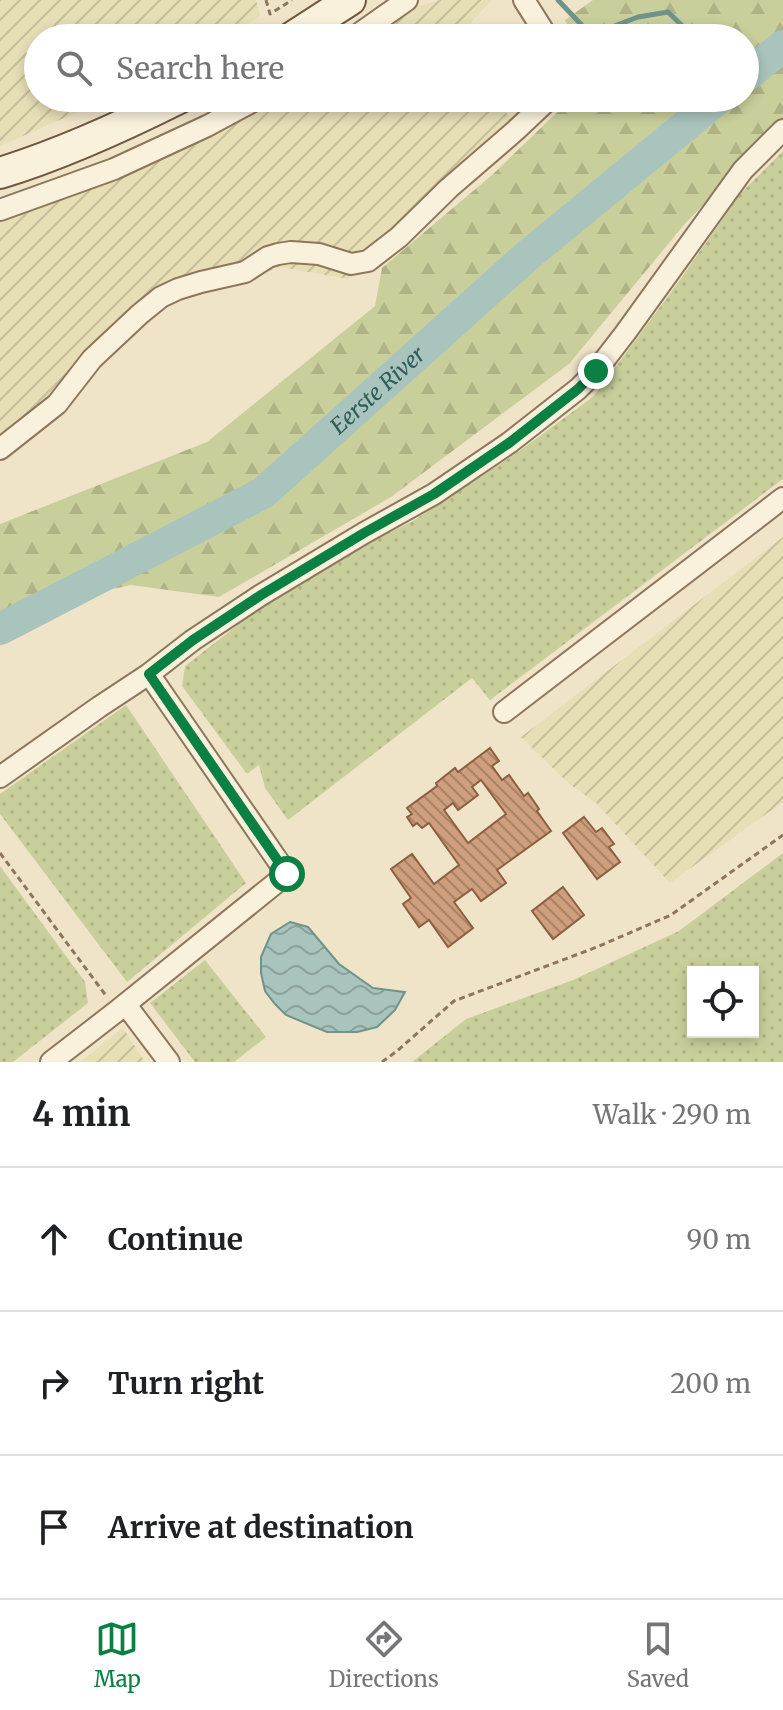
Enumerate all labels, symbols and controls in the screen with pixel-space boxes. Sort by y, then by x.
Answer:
search box [24,24,759,112]
icon: search [52,46,96,90]
text: Search here [116,49,284,87]
water label: Eerste River [324,340,432,440]
route end [578,353,614,389]
route start [269,856,305,892]
map controls [687,966,759,1038]
button: locate [687,966,759,1038]
text: 4 min [32,1093,130,1135]
text: Walk · 290 m [593,1098,751,1131]
icon: ahead [32,1217,76,1261]
text: Continue [108,1220,243,1258]
text: 90 m [687,1223,751,1256]
icon: right [32,1361,76,1405]
text: Turn right [108,1364,264,1402]
text: 200 m [670,1367,751,1400]
icon: arrive [32,1505,76,1549]
text: Arrive at destination [108,1508,414,1546]
tab: Map [94,1617,141,1693]
tab: Directions [329,1617,439,1693]
tab: Saved [627,1617,689,1693]

